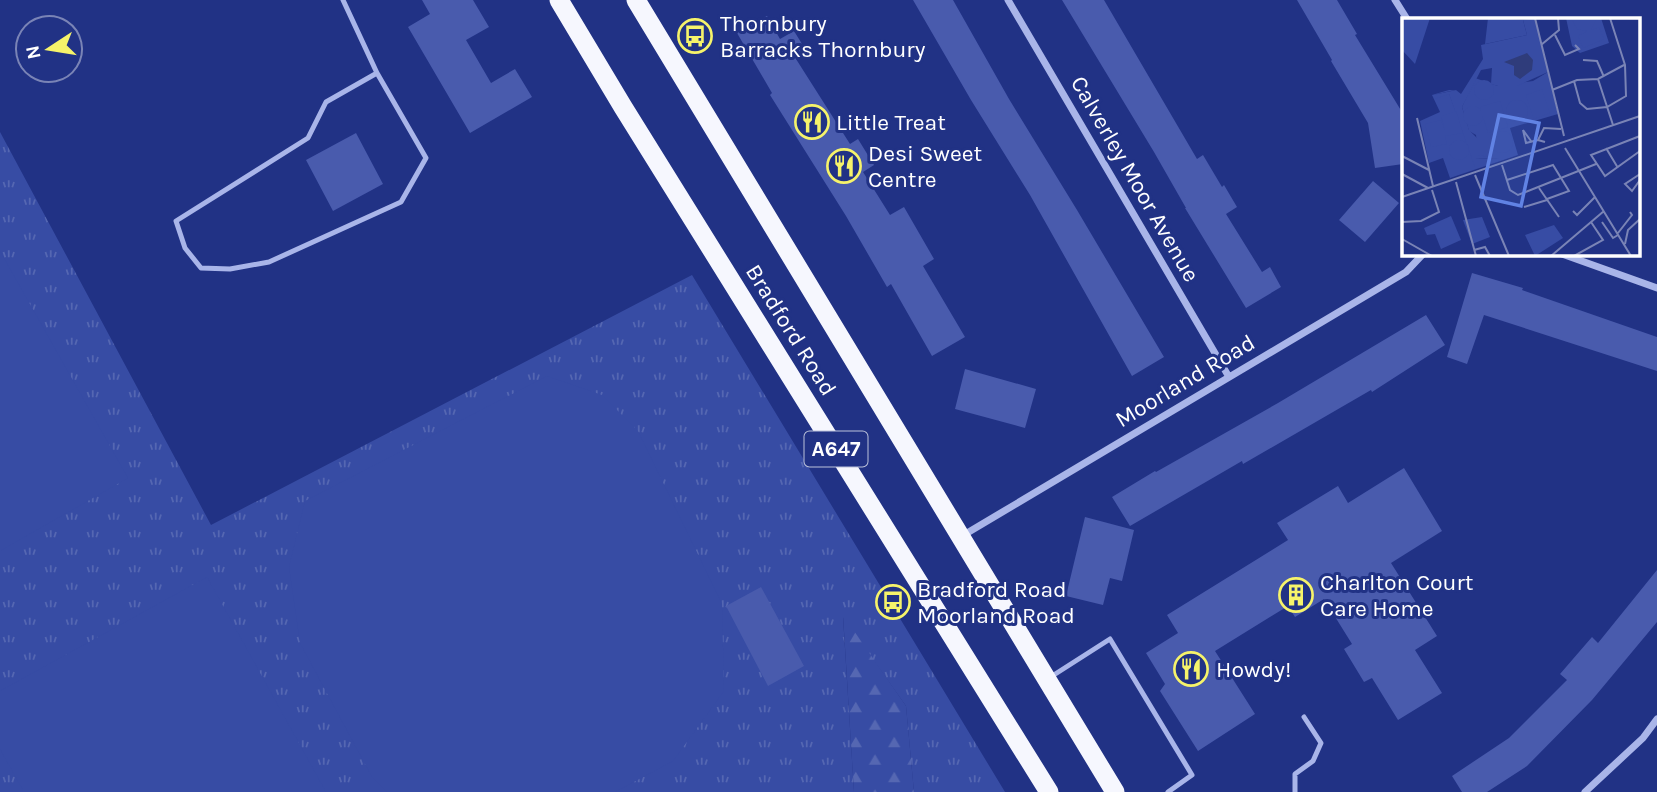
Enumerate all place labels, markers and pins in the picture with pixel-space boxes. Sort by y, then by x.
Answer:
place label: Thornbury Barracks Thornbury [720,10,926,63]
bus stop icon: Thornbury Barracks Thornbury [676,17,714,55]
restaurant icon: Little Treat [793,103,831,141]
place label: Little Treat [836,109,946,136]
place label: Desi Sweet Centre [868,140,983,193]
restaurant icon: Desi Sweet Centre [825,147,863,185]
place label: Charlton Court Care Home [1320,569,1474,622]
place label: Bradford Road Moorland Road [917,576,1075,629]
building icon: Charlton Court Care Home [1277,576,1315,614]
bus stop icon: Bradford Road Moorland Road [874,583,912,621]
restaurant icon: Howdy! [1172,650,1210,688]
place label: Howdy! [1216,656,1291,683]

